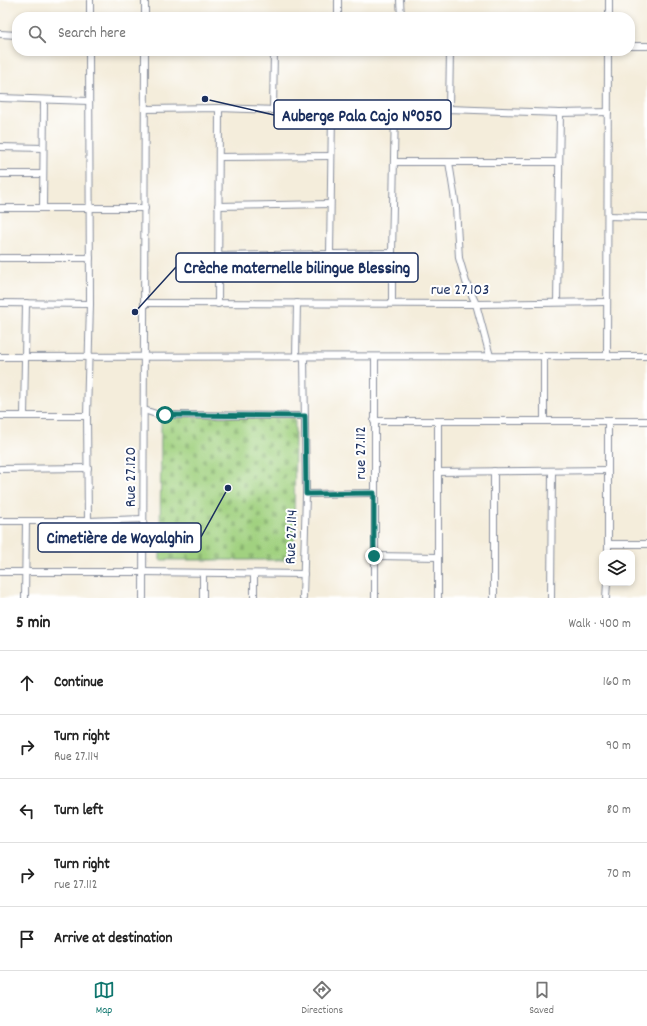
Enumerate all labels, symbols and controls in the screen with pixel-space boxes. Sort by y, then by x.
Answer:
search box [12,12,635,56]
icon: search [26,23,48,45]
text: Search here [58,23,126,45]
callout: Auberge Pala Cajo N°050 [274,100,451,129]
text: Auberge Pala Cajo N°050 [282,106,442,130]
callout: Crèche maternelle bilingue Blessing [176,253,418,282]
text: Crèche maternelle bilingue Blessing [184,258,410,282]
street label: rue 27.103 [431,279,489,302]
route start [156,406,174,424]
street label: rue 27.112 [350,426,373,480]
street label: Rue 27.120 [120,447,143,507]
street label: Rue 27.114 [280,509,304,565]
callout: Cimetière de Wayalghin [38,523,201,552]
text: Cimetière de Wayalghin [46,528,194,552]
route end [365,547,383,565]
map controls [599,550,635,586]
button: layers [599,550,635,586]
text: 5 min [16,612,50,636]
text: Walk · 400 m [569,615,631,634]
icon: ahead [16,672,38,694]
text: Continue [54,672,103,694]
text: 160 m [603,673,631,692]
text: Turn right [54,726,110,748]
icon: right [16,736,38,758]
text: 90 m [606,737,631,756]
text: Rue 27.114 [54,748,99,767]
icon: left [16,800,38,822]
text: Turn left [54,800,103,822]
text: 80 m [607,801,631,820]
text: Turn right [54,854,110,876]
icon: right [16,864,38,886]
text: 70 m [607,865,631,884]
text: rue 27.112 [54,876,97,895]
icon: arrive [16,928,38,950]
text: Arrive at destination [54,928,172,950]
tab: Map [93,979,115,1019]
tab: Directions [301,979,343,1019]
tab: Saved [529,979,554,1019]

